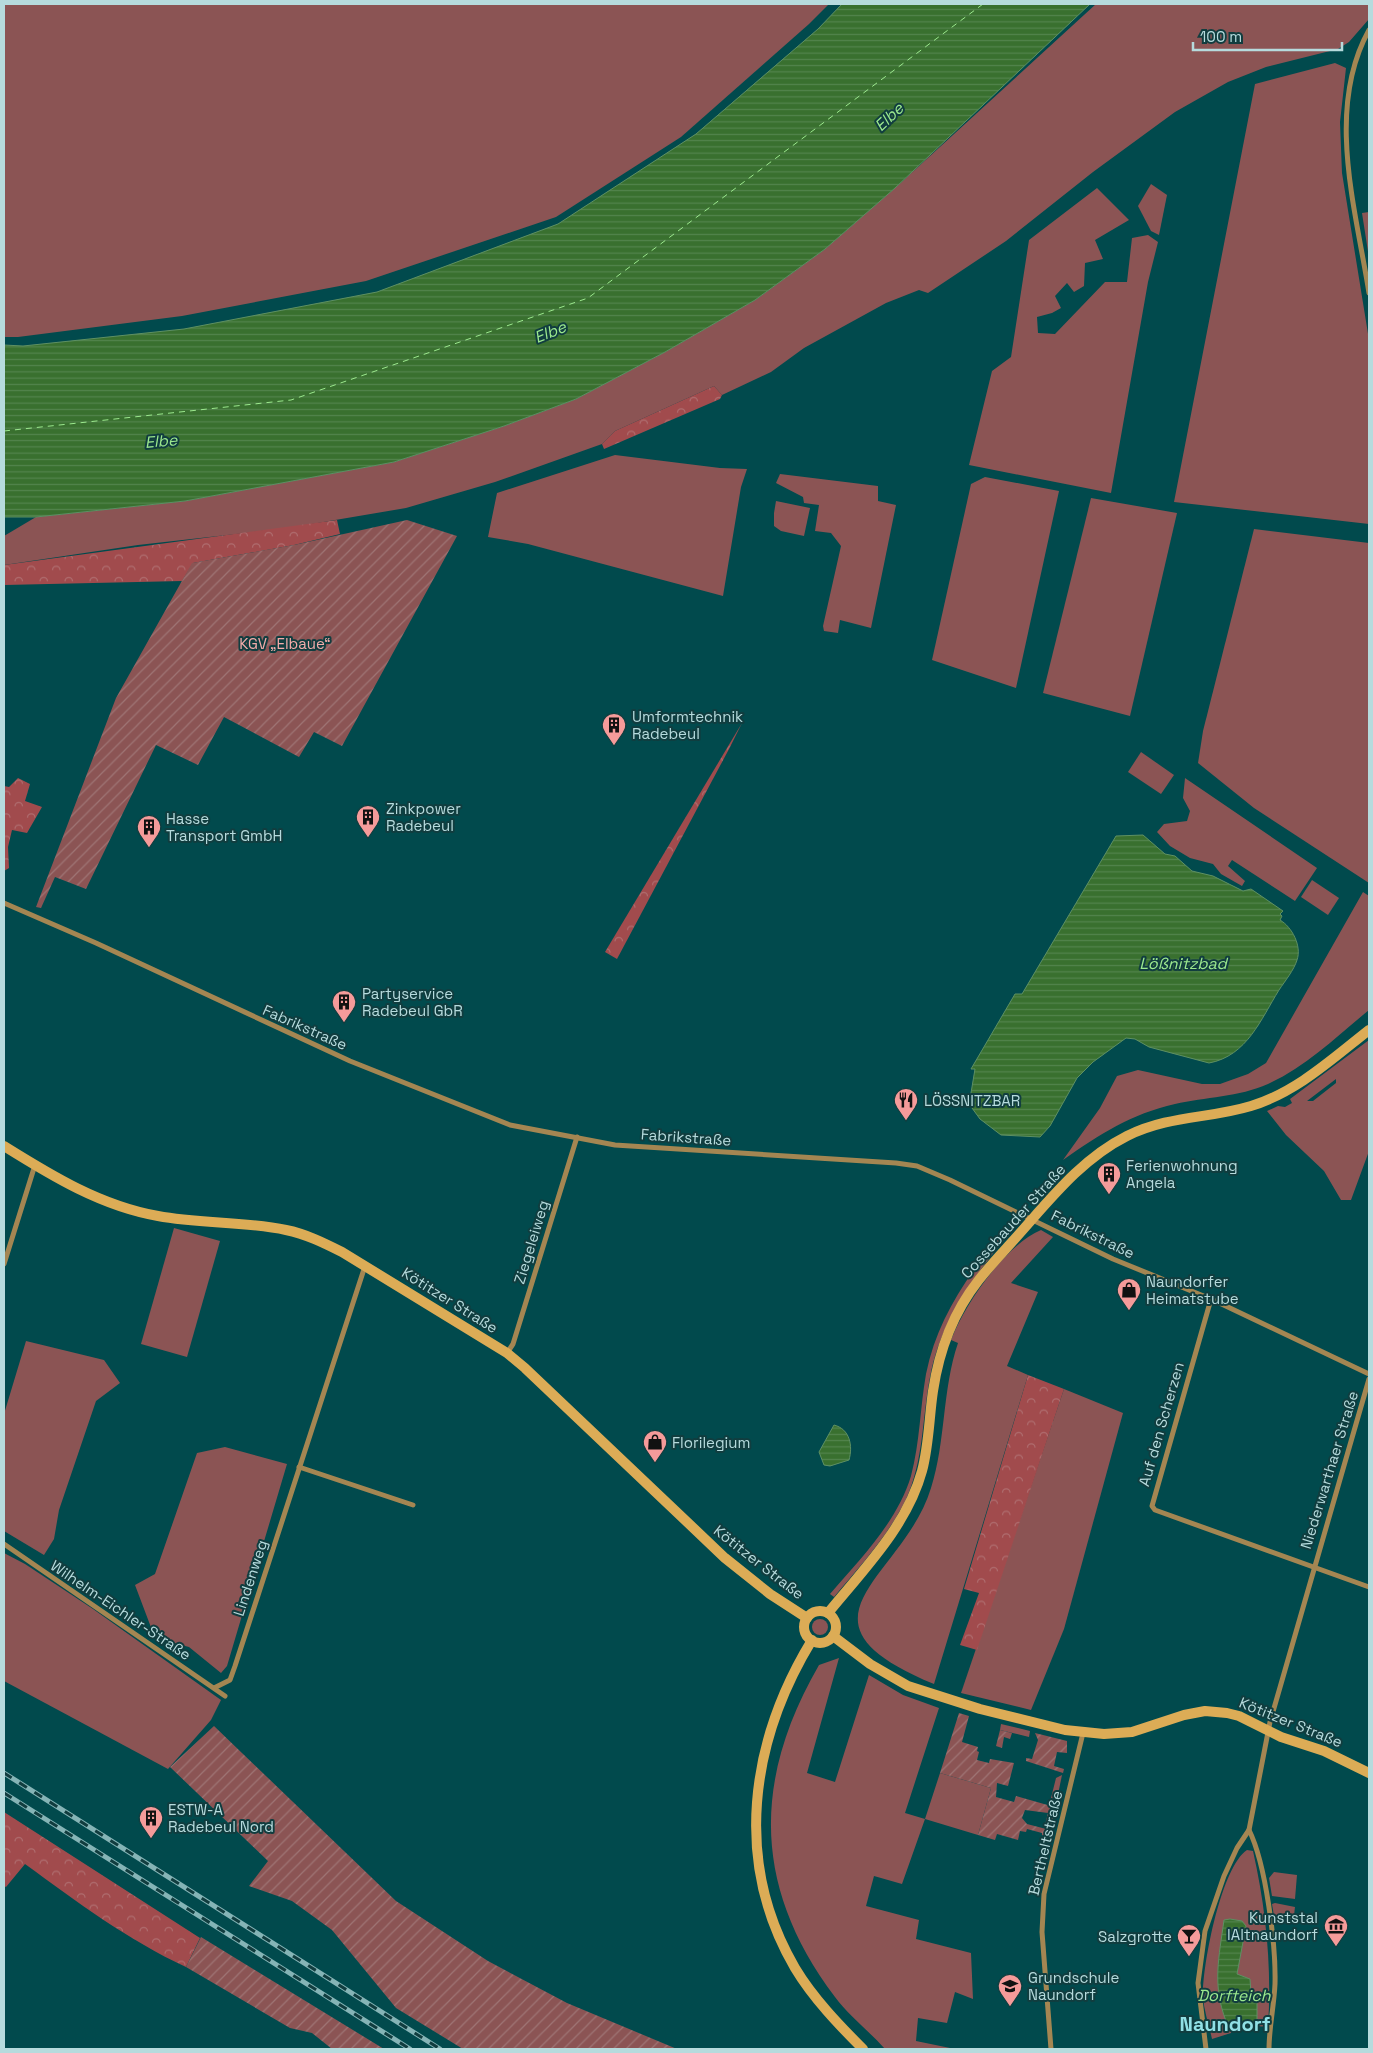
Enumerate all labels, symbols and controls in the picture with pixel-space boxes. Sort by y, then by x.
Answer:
scale bar [1193,20,1342,52]
text: 100 m [1200,27,1242,46]
water label: Elbe [870,98,908,136]
water label: Elbe [531,316,570,348]
water label: Elbe [144,429,179,453]
park label: KGV „Elbaue“ [239,634,331,653]
place label: Umformtechnik Radebeul [632,707,743,743]
building icon: Umformtechnik Radebeul [601,712,627,746]
place label: Zinkpower Radebeul [386,799,461,835]
building icon: Zinkpower Radebeul [355,804,381,838]
place label: Hasse Transport GmbH [166,809,282,845]
building icon: Hasse Transport GmbH [136,814,162,848]
water label: Lößnitzbad [1139,953,1229,974]
place label: Partyservice Radebeul GbR [362,984,463,1020]
building icon: Partyservice Radebeul GbR [331,989,357,1023]
street label: Fabrikstraße [260,1000,350,1054]
restaurant icon: LÖSSNITZBAR [893,1087,919,1121]
place label: LÖSSNITZBAR [924,1091,1020,1110]
street label: Fabrikstraße [640,1124,732,1150]
place label: Ferienwohnung Angela [1126,1156,1238,1192]
street label: Cossebauder Straße [957,1160,1069,1282]
building icon: Ferienwohnung Angela [1096,1161,1122,1195]
street label: Ziegeleiweg [509,1198,553,1286]
street label: Fabrikstraße [1048,1206,1138,1262]
street label: Kötitzer Straße [398,1263,502,1337]
place label: Naundorfer Heimatstube [1146,1272,1239,1308]
shop icon: Naundorfer Heimatstube [1116,1277,1142,1311]
street label: Auf den Scherzen [1134,1360,1188,1488]
street label: Niederwarthaer Straße [1296,1389,1362,1551]
shop icon: Florilegium [642,1429,668,1463]
place label: Florilegium [672,1433,750,1452]
street label: Kötitzer Straße [710,1521,808,1603]
street label: Lindenweg [229,1537,271,1619]
street label: Wilhelm-Eichler-Straße [47,1556,195,1664]
street label: Kötitzer Straße [1237,1693,1345,1751]
street label: Bertheltstraße [1024,1789,1066,1897]
place label: ESTW-A Radebeul Nord [168,1800,274,1836]
building icon: ESTW-A Radebeul Nord [138,1805,164,1839]
place label: Kunststal lAltnaundorf [1227,1908,1318,1944]
museum icon: Kunststal lAltnaundorf [1323,1913,1349,1947]
bar icon: Salzgrotte [1176,1923,1202,1957]
place label: Salzgrotte [1098,1927,1172,1946]
place label: Grundschule Naundorf [1028,1968,1119,2004]
school or university icon: Grundschule Naundorf [997,1973,1023,2007]
water label: Dorfteich [1197,1985,1272,2006]
district label: Naundorf [1180,2011,1271,2037]

